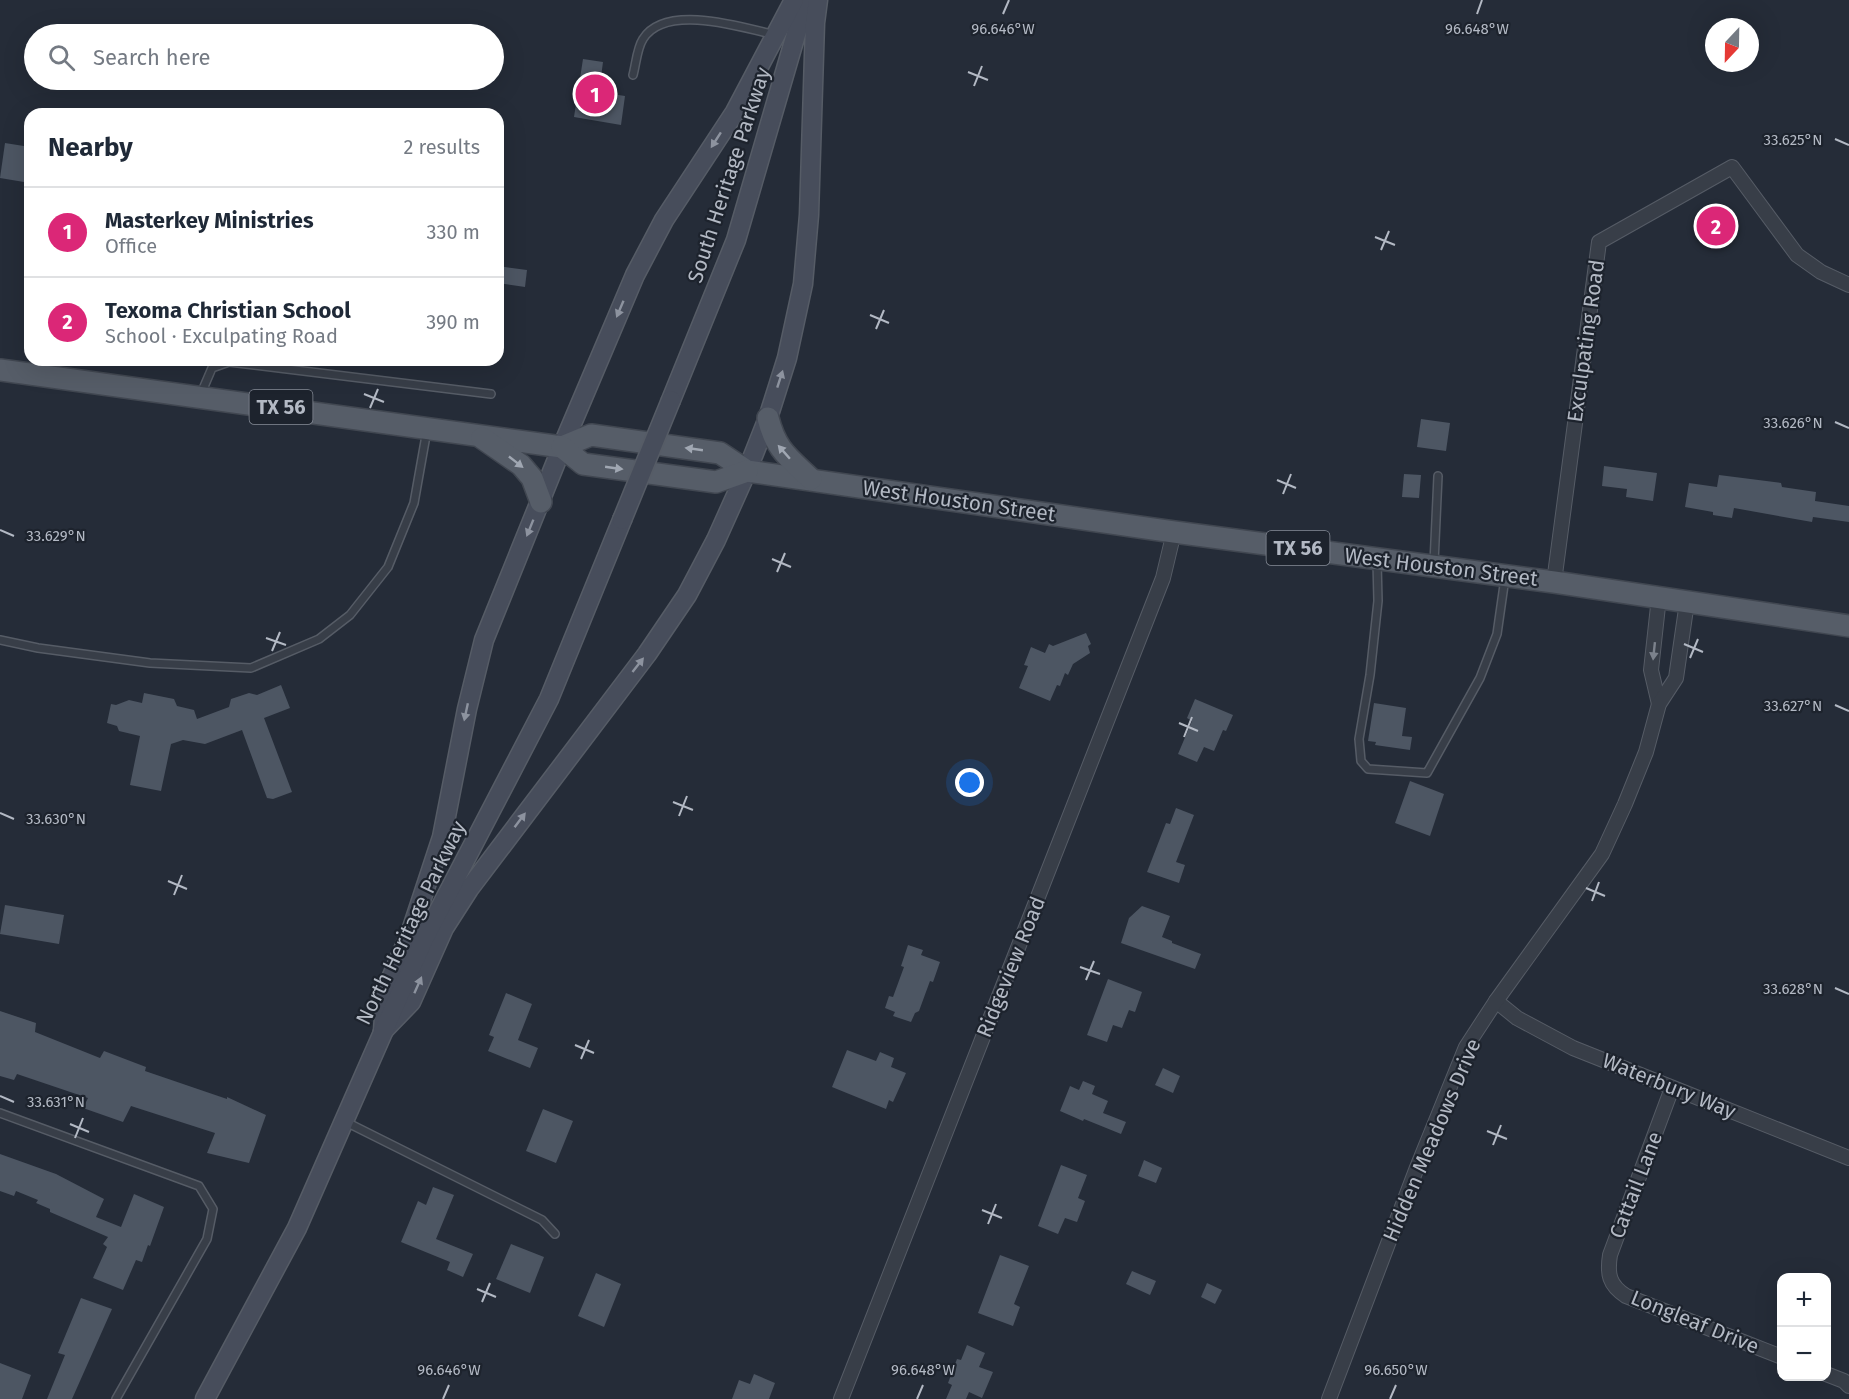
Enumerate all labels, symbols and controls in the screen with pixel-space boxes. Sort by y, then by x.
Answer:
north arrow [1705,18,1759,72]
text: 96.646°W [971,20,1035,38]
text: 96.648°W [1445,20,1510,38]
search box [24,24,504,90]
icon: search [45,41,78,74]
text: Search here [93,44,211,71]
street label: South Heritage Parkway [682,63,776,286]
pin: 1 [576,72,614,116]
text: 33.625°N [1763,131,1823,149]
text: Nearby [48,132,133,163]
one-way arrow [711,132,722,149]
text: 2 results [403,135,480,159]
pin: 2 [1696,204,1736,248]
text: Masterkey Ministries [105,207,314,234]
text: 1 [63,220,72,244]
text: 330 m [426,220,480,244]
text: Office [105,234,157,258]
street label: Exculpating Road [1562,258,1610,424]
text: Texoma Christian School [105,297,351,324]
one-way arrow [615,301,625,319]
text: 2 [62,310,73,334]
text: 390 m [426,310,480,334]
text: School · Exculpating Road [105,324,338,348]
one-way arrow [776,370,786,388]
road number: TX 56 [250,390,312,424]
text: 33.626°N [1763,414,1823,432]
one-way arrow [685,445,704,454]
one-way arrow [778,445,791,460]
one-way arrow [508,456,524,468]
one-way arrow [605,464,624,473]
street label: West Houston Street [861,475,1058,527]
one-way arrow [525,520,535,538]
text: 33.629°N [26,527,86,545]
road number: TX 56 [1266,531,1330,565]
street label: West Houston Street [1343,542,1540,592]
one-way arrow [1649,642,1658,661]
one-way arrow [632,657,645,673]
text: 33.627°N [1764,697,1822,715]
one-way arrow [461,703,471,722]
your location [955,768,984,797]
text: 33.630°N [26,810,86,828]
one-way arrow [514,813,526,828]
street label: North Heritage Parkway [350,816,472,1029]
street label: Ridgeview Road [971,893,1051,1041]
one-way arrow [414,977,423,994]
text: 33.628°N [1763,980,1823,998]
street label: Hidden Meadows Drive [1377,1035,1487,1245]
street label: Waterbury Way [1598,1047,1740,1125]
text: 33.631°N [27,1093,85,1111]
street label: Cattail Lane [1604,1128,1668,1242]
map controls [1777,1273,1831,1381]
button: + [1777,1273,1831,1327]
street label: Longleaf Drive [1627,1284,1763,1360]
button: − [1777,1327,1831,1381]
text: 96.646°W [417,1361,481,1379]
text: 96.648°W [891,1361,956,1379]
text: 96.650°W [1364,1361,1428,1379]

